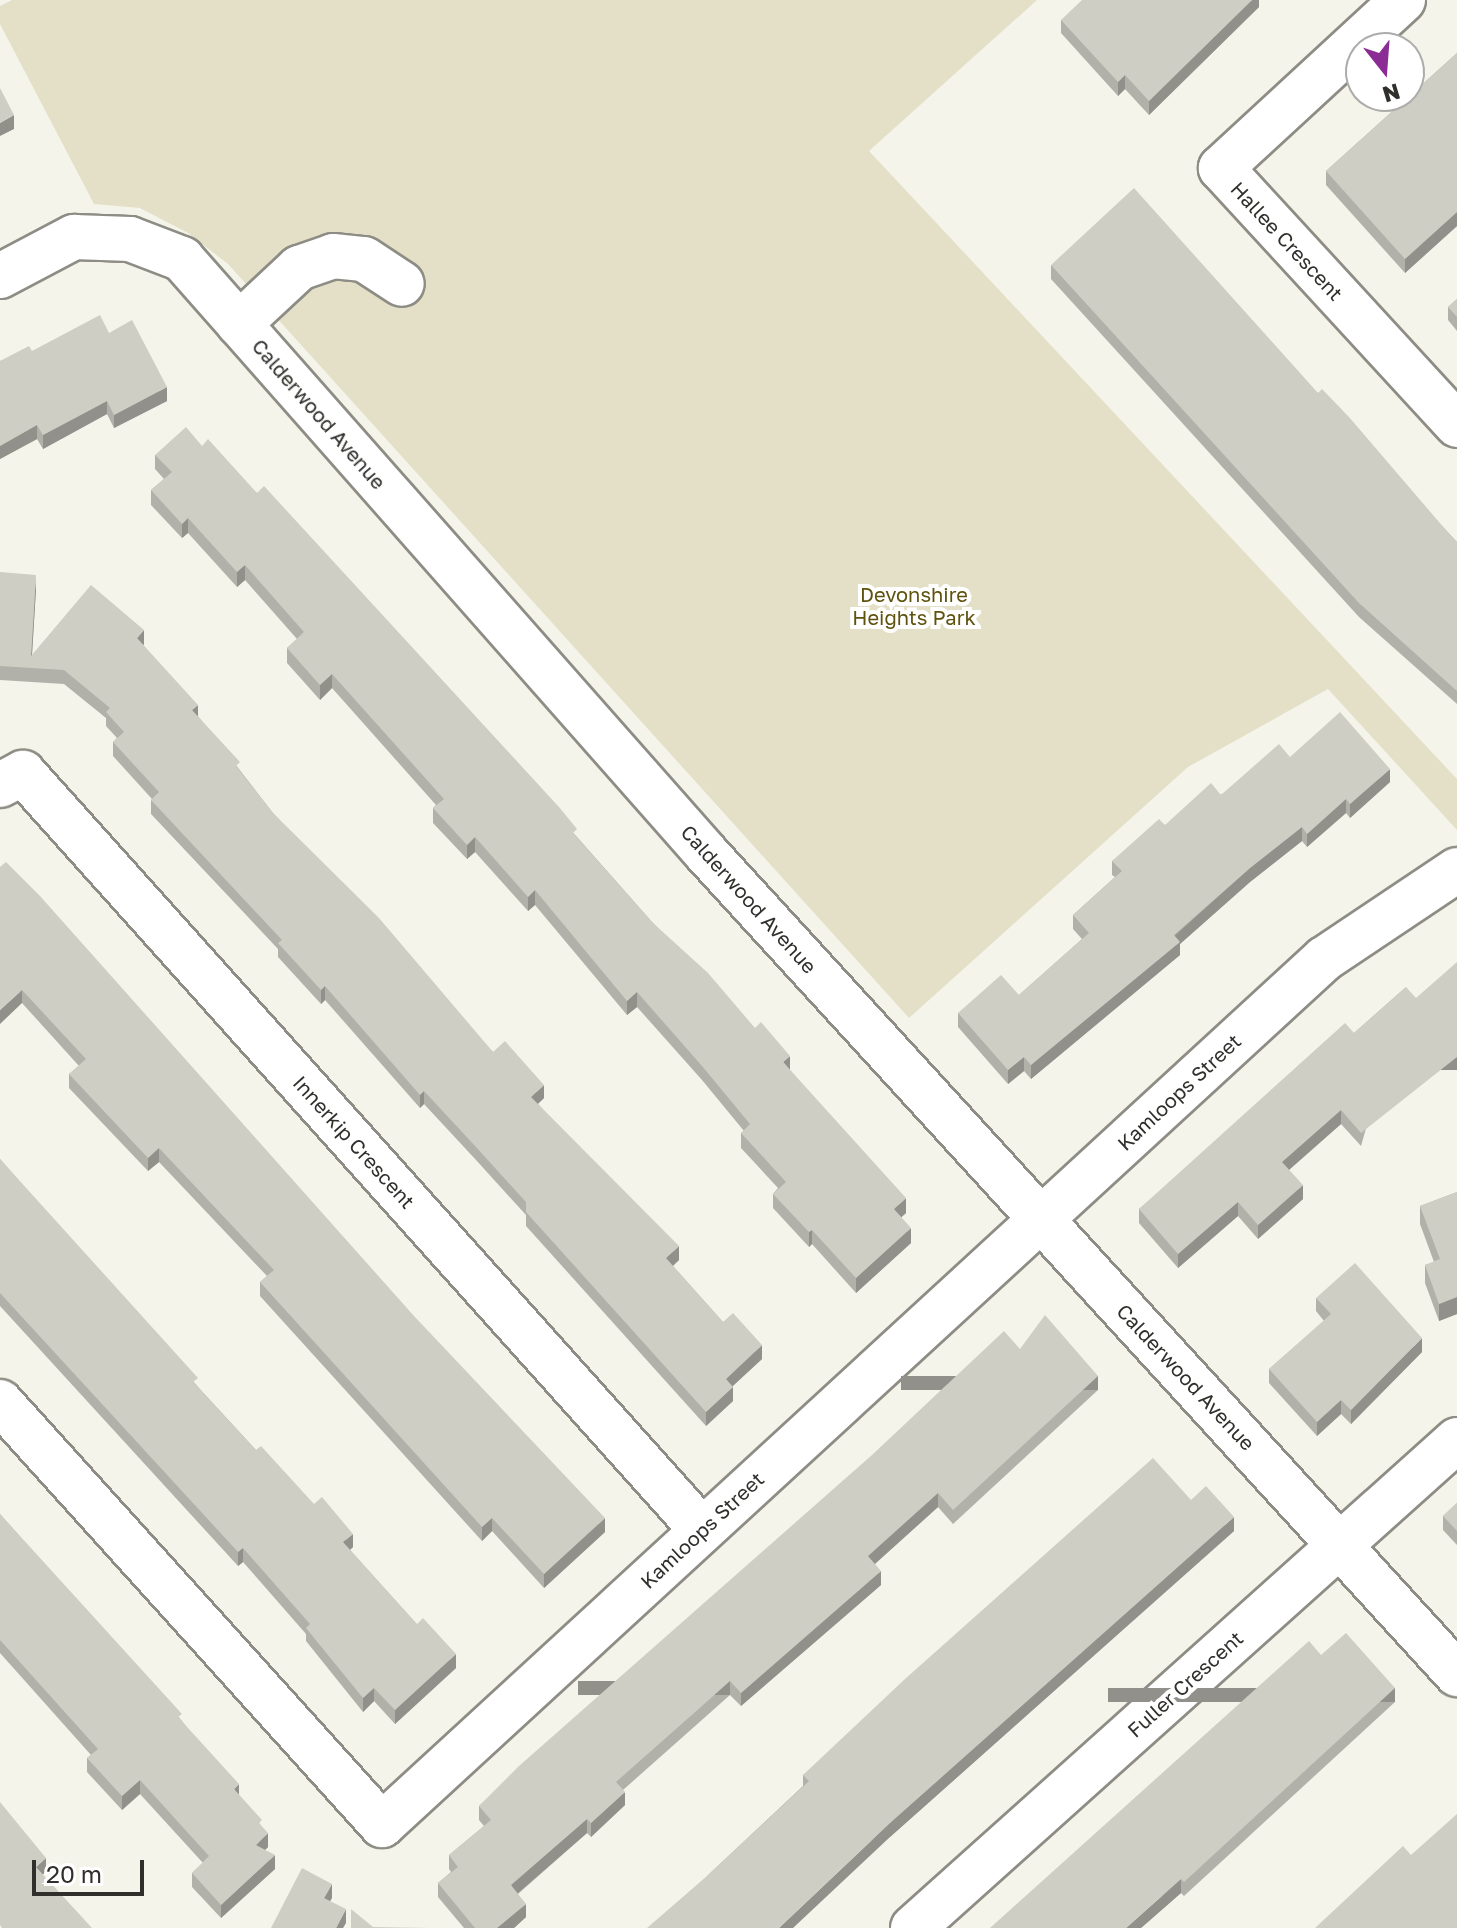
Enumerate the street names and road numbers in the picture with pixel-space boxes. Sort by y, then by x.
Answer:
street label: Hallee Crescent [1226,177,1348,305]
street label: Calderwood Avenue [247,334,391,494]
street label: Calderwood Avenue [676,820,822,978]
street label: Kamloops Street [1112,1029,1246,1155]
street label: Innerkip Crescent [288,1071,420,1213]
street label: Calderwood Avenue [1112,1299,1260,1455]
street label: Kamloops Street [635,1467,769,1593]
street label: Fuller Crescent [1122,1626,1248,1742]

